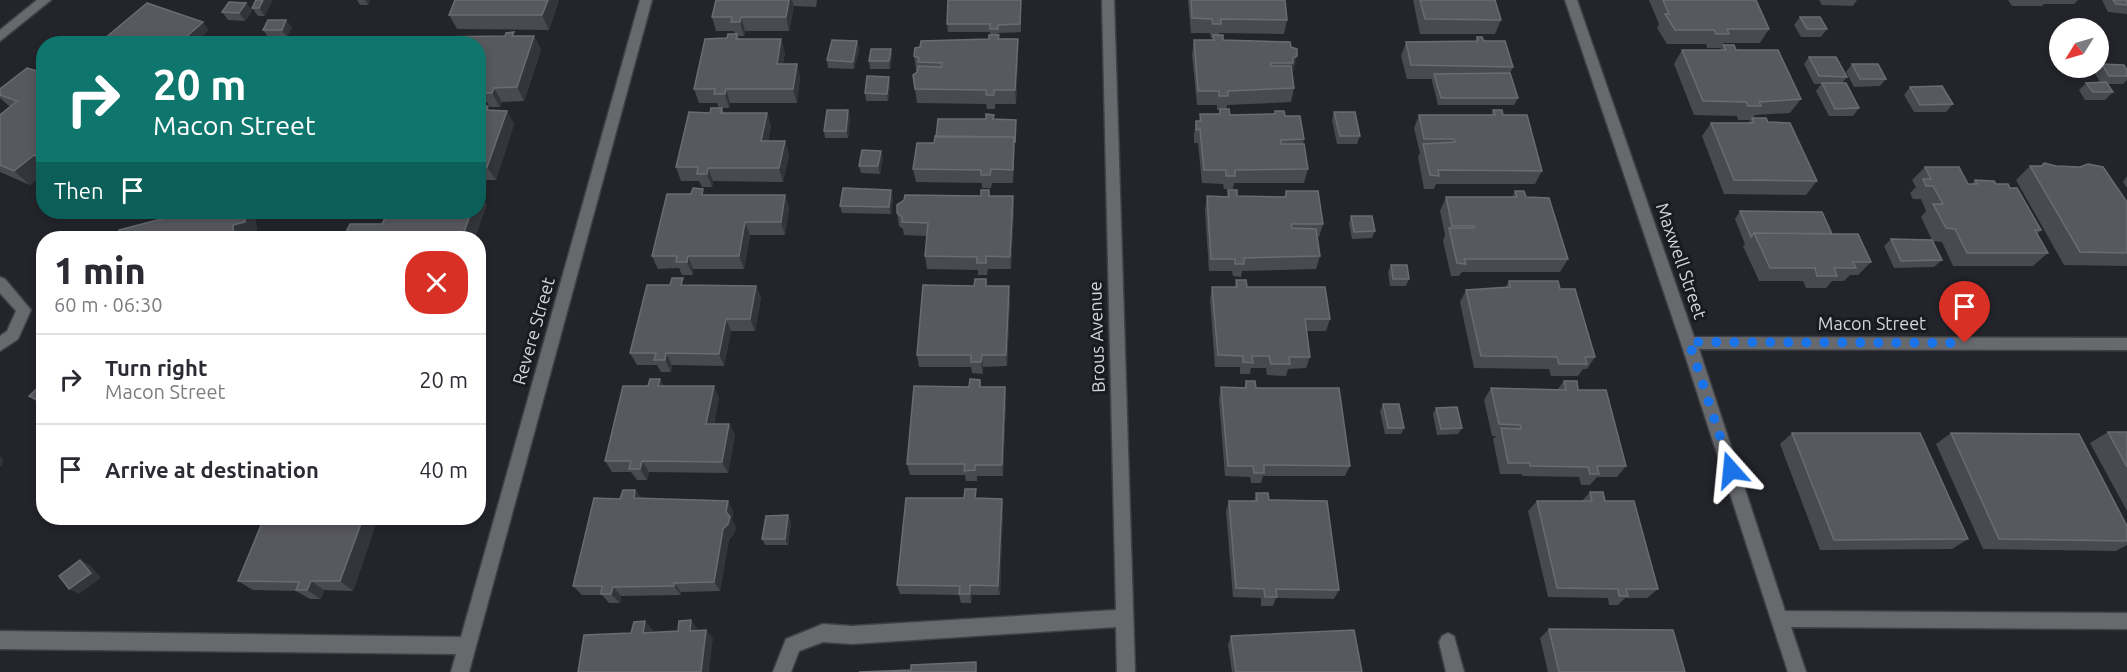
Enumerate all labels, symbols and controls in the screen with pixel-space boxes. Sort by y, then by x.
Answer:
north arrow [2049,18,2109,78]
map controls [2049,18,2109,78]
icon: right [54,60,132,138]
text: 20 m [153,61,247,108]
text: Macon Street [153,110,316,140]
icon: arrive [116,174,149,207]
text: Then [54,178,104,203]
street label: Maxwell Street [1653,200,1711,321]
text: 1 min [54,250,146,291]
button: close [405,251,468,314]
street label: Revere Street [508,275,558,387]
street label: Brous Avenue [1084,281,1108,393]
pin [1939,281,1990,343]
icon: arrive [1948,290,1981,323]
text: 60 m · 06:30 [54,293,163,316]
street label: Macon Street [1818,313,1926,333]
text: Turn right [105,355,207,380]
icon: right [54,363,87,396]
text: 20 m [419,367,468,392]
text: Macon Street [105,380,225,403]
position arrow [1699,438,1763,502]
icon: arrive [54,453,87,486]
text: Arrive at destination [105,457,319,482]
text: 40 m [419,457,468,482]

